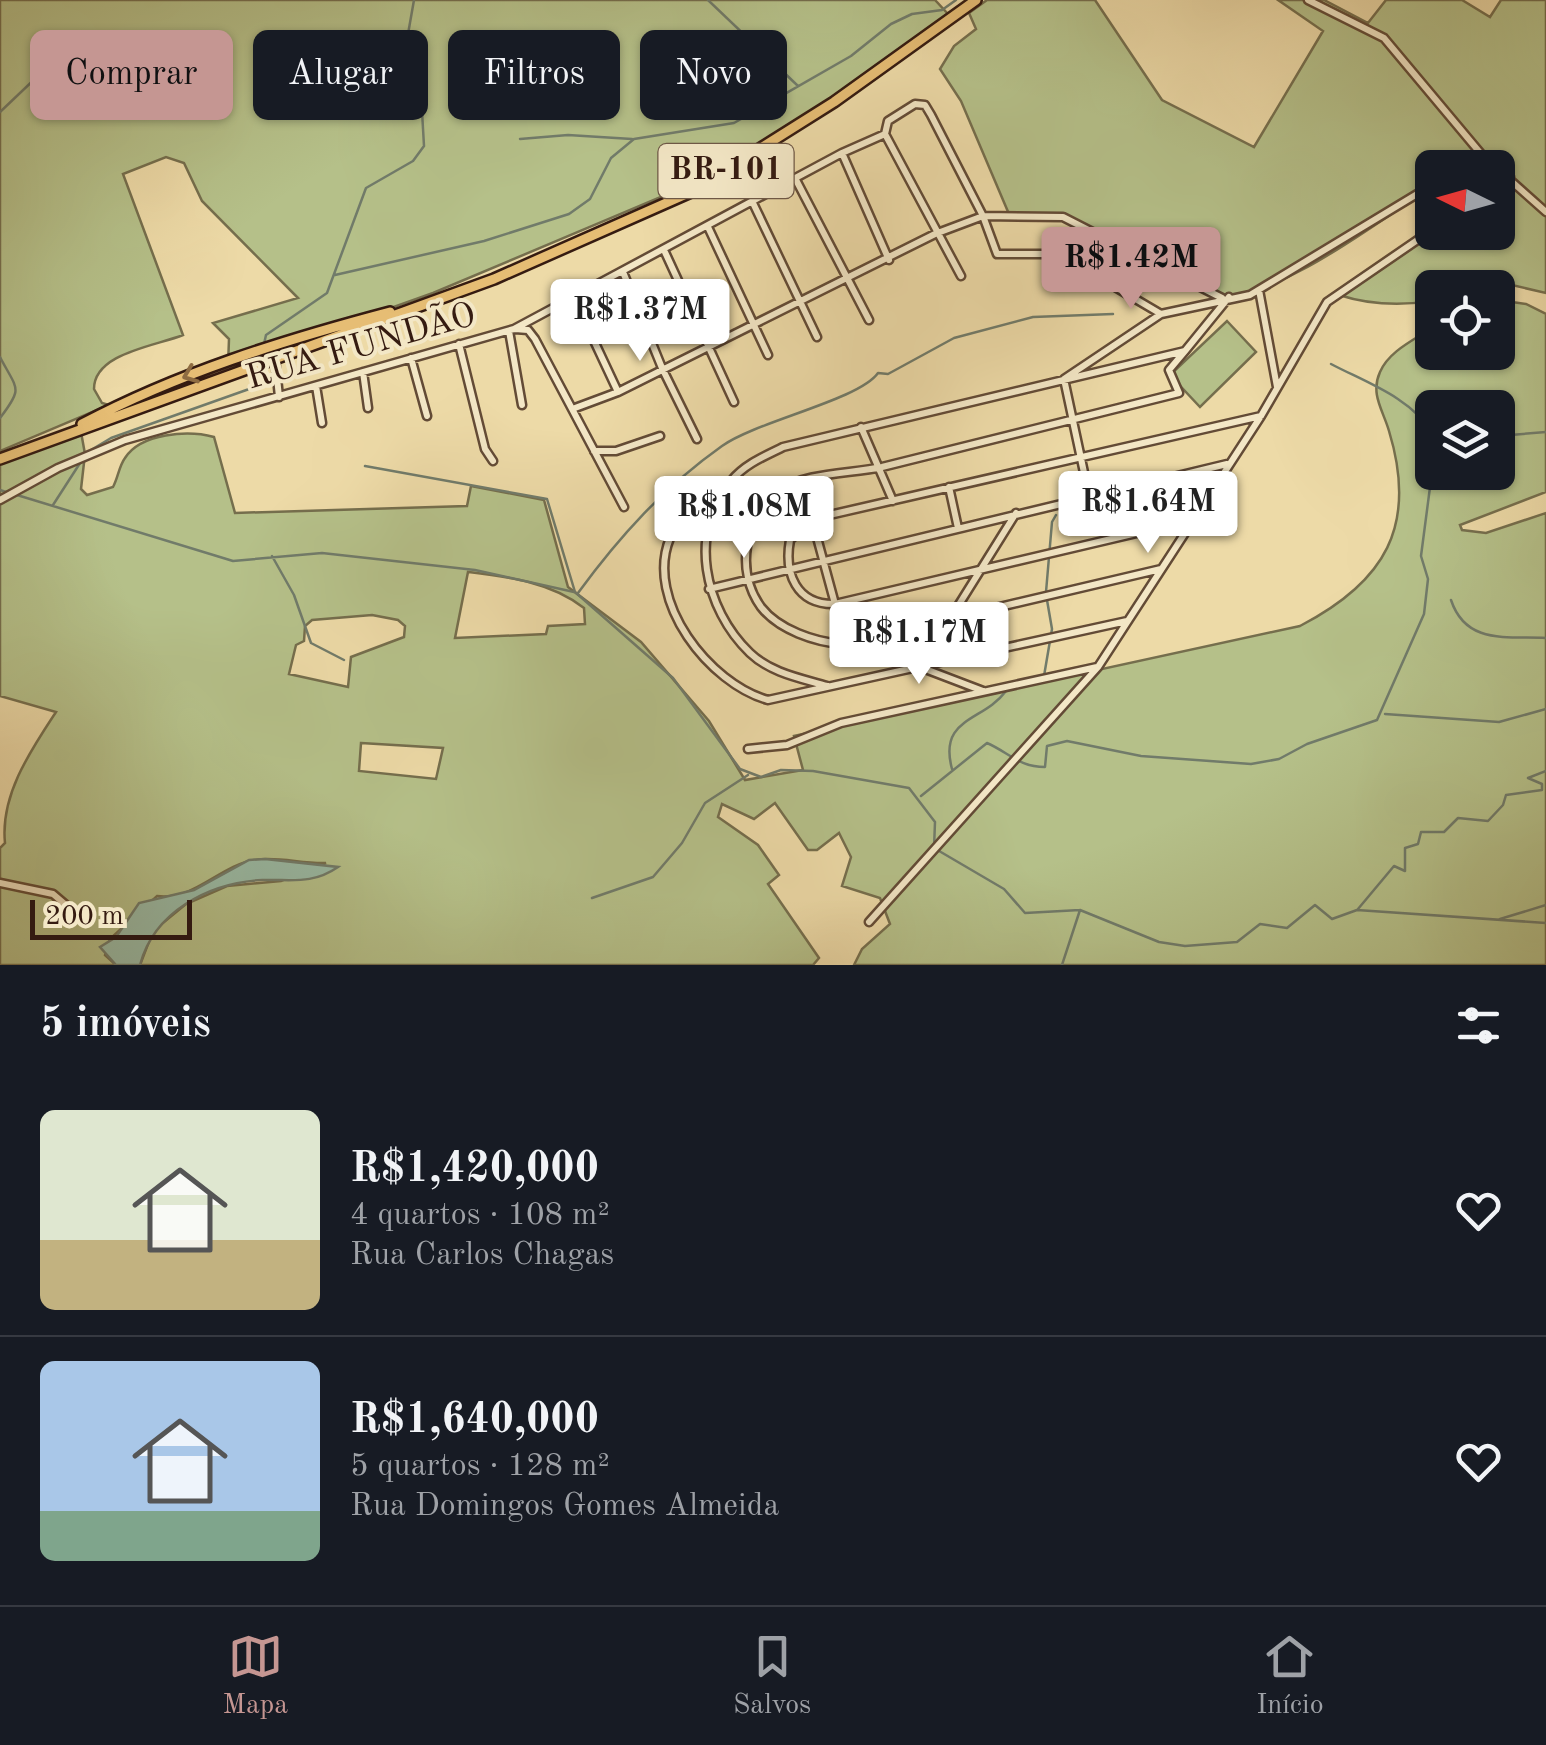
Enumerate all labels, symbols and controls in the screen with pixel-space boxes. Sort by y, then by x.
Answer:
chip: Comprar [30,30,233,120]
chip: Alugar [253,30,428,120]
chip: Filtros [448,30,620,120]
chip: Novo [640,30,787,120]
road number: BR-101 [658,144,794,198]
north arrow [1415,150,1515,250]
map controls [1415,150,1515,490]
pin: R$1.42M [1039,227,1223,312]
text: R$1.42M [1063,243,1199,275]
button: locate [1415,270,1515,370]
pin: R$1.37M [548,279,732,364]
street label: RUA FUNDÃO [240,291,480,396]
text: R$1.37M [572,295,708,327]
one-way arrow [183,363,200,383]
button: layers [1415,390,1515,490]
pin: R$1.64M [1056,471,1240,556]
pin: R$1.08M [652,476,836,561]
text: R$1.64M [1080,487,1216,519]
text: R$1.08M [676,492,812,524]
pin: R$1.17M [827,602,1011,687]
text: R$1.17M [851,618,987,650]
scale bar [30,895,192,940]
text: 200 m [45,903,124,931]
icon: filters [1451,998,1506,1053]
text: 5 imóveis [40,1004,211,1046]
text: R$1,420,000 [350,1149,599,1191]
icon: home [120,1150,240,1270]
icon: heart [1451,1183,1506,1238]
text: 4 quartos · 108 m² [350,1200,610,1232]
text: Rua Carlos Chagas [350,1240,614,1272]
text: R$1,640,000 [350,1400,599,1442]
icon: home [120,1401,240,1521]
icon: heart [1451,1434,1506,1489]
text: 5 quartos · 128 m² [350,1451,610,1483]
text: Rua Domingos Gomes Almeida [350,1491,779,1523]
tab: Mapa [222,1629,288,1724]
tab: Salvos [733,1629,811,1724]
tab: Início [1256,1629,1324,1724]

